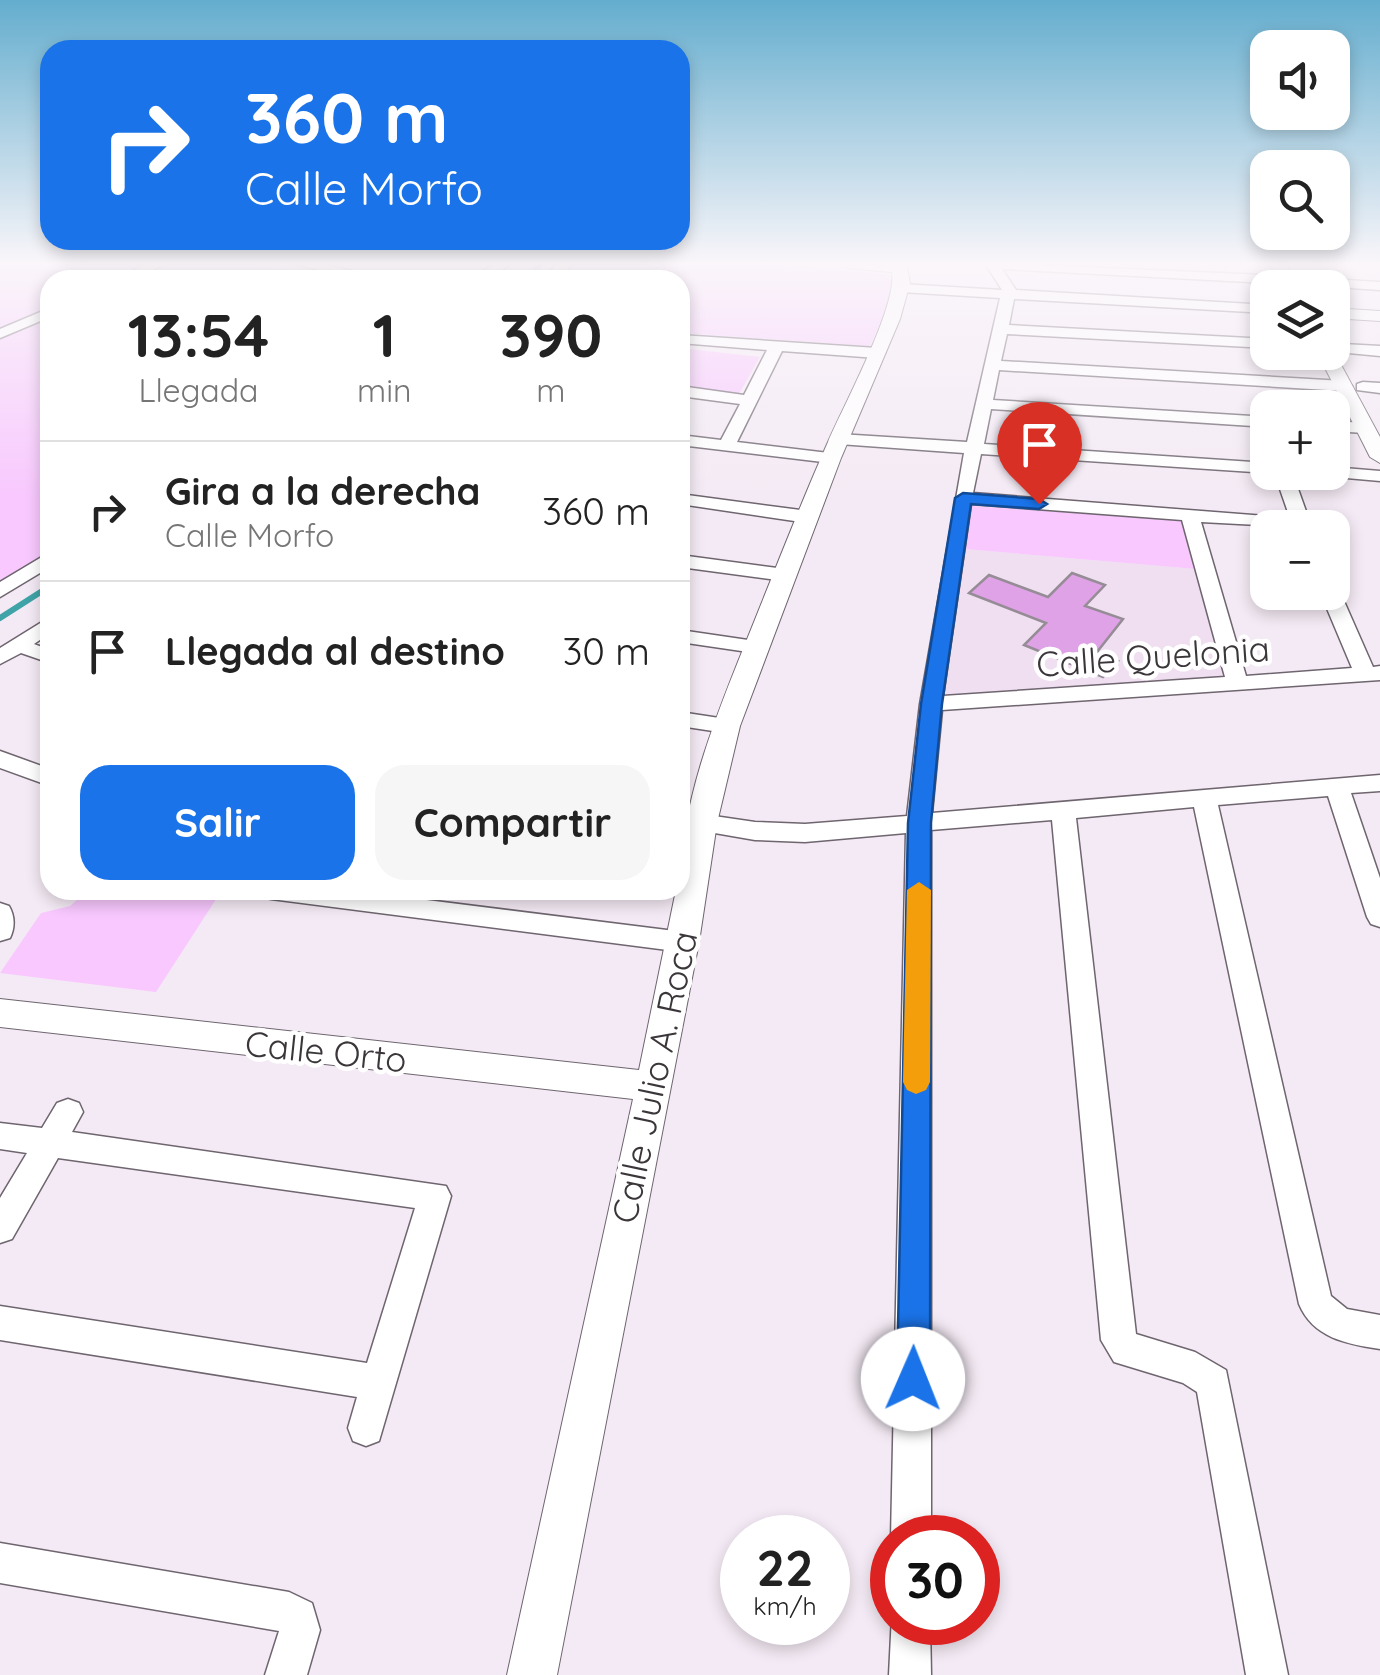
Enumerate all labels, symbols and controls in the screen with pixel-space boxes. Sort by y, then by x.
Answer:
map controls [1250,30,1350,610]
button: sound [1250,30,1350,130]
text: 360 m [245,73,448,161]
icon: right [80,80,210,210]
button: search [1250,150,1350,250]
text: Calle Morfo [245,160,483,216]
button: layers [1250,270,1350,370]
text: 13:54 [128,297,269,372]
text: 1 [373,297,396,372]
text: 390 [499,297,602,372]
text: Llegada [139,370,259,410]
text: min [357,370,412,410]
text: m [536,370,565,410]
button: + [1250,390,1350,490]
pin [997,402,1082,505]
icon: arrive [1012,417,1067,472]
text: Gira a la derecha [165,467,480,515]
icon: right [80,484,135,539]
text: 360 m [542,487,650,535]
button: − [1250,510,1350,610]
text: Calle Morfo [165,515,334,555]
icon: arrive [80,624,135,679]
street label: Calle Quelonia [1035,626,1271,686]
text: Llegada al destino [165,627,505,675]
text: 30 m [562,627,650,675]
button: Salir [80,765,355,880]
button: Compartir [375,765,650,880]
street label: Calle Julio A. Roca [602,927,706,1227]
street label: Calle Orto [243,1021,409,1081]
position arrow [861,1327,965,1431]
speed limit sign: 30 [870,1515,1000,1645]
text: 22 [757,1536,813,1599]
text: km/h [753,1590,817,1621]

